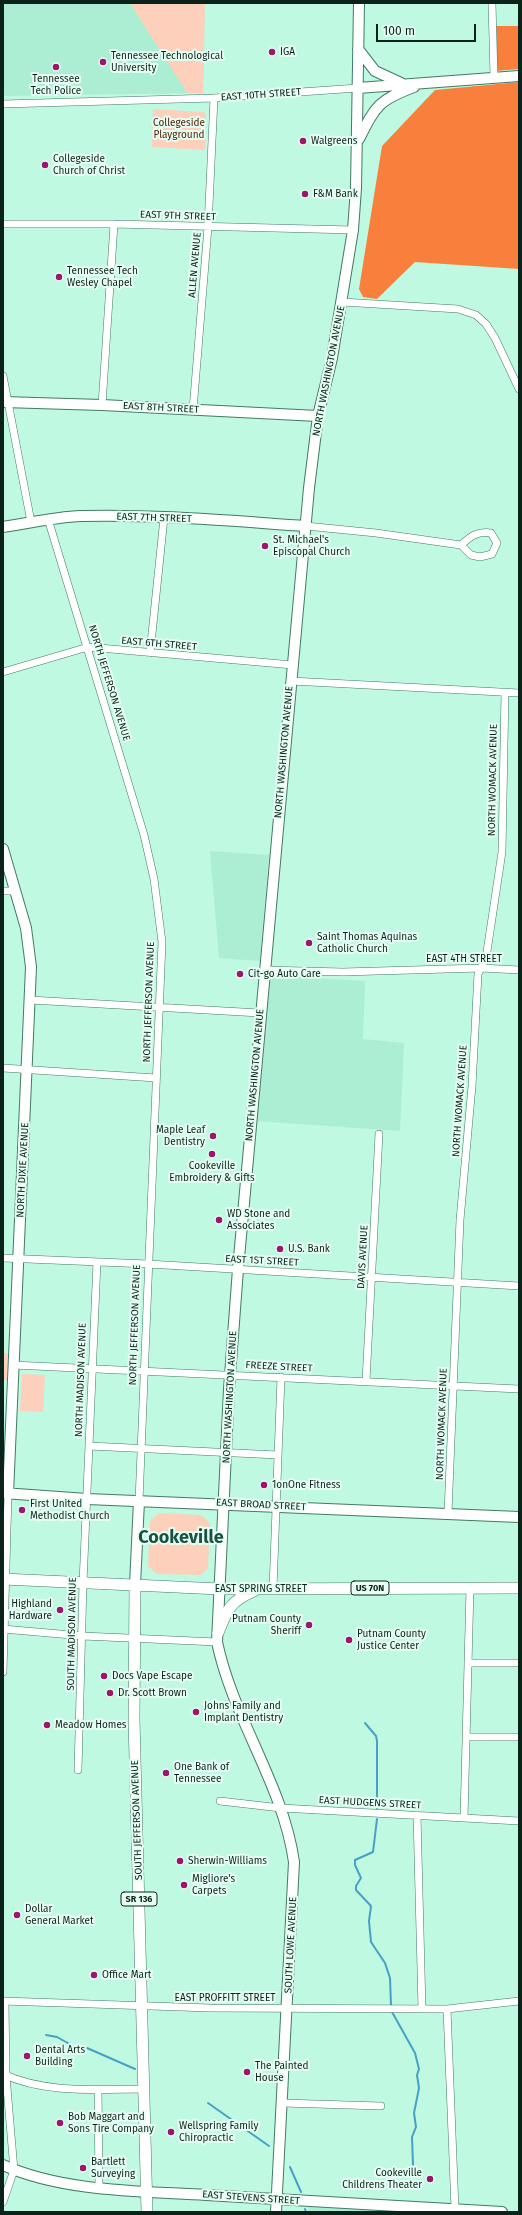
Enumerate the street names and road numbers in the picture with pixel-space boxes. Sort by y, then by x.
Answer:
street label: EAST 10TH STREET [220,86,302,104]
street label: EAST 9TH STREET [140,209,216,223]
street label: ALLEN AVENUE [186,232,204,298]
street label: NORTH WASHINGTON AVENUE [310,305,348,437]
street label: EAST 8TH STREET [123,400,199,416]
street label: EAST 7TH STREET [116,511,192,525]
street label: NORTH JEFFERSON AVENUE [86,623,132,743]
street label: EAST 6TH STREET [121,635,197,653]
street label: NORTH WASHINGTON AVENUE [272,685,296,819]
street label: NORTH WOMACK AVENUE [486,724,500,836]
street label: NORTH JEFFERSON AVENUE [141,941,157,1063]
street label: EAST 4TH STREET [426,953,502,965]
street label: NORTH WASHINGTON AVENUE [243,1008,267,1142]
street label: NORTH WOMACK AVENUE [450,1045,470,1157]
street label: NORTH DIXIE AVENUE [15,1122,31,1218]
street label: DAVIS AVENUE [355,1225,371,1289]
street label: EAST 1ST STREET [225,1253,299,1269]
street label: NORTH JEFFERSON AVENUE [127,1264,143,1386]
street label: NORTH MADISON AVENUE [73,1323,89,1437]
street label: NORTH WASHINGTON AVENUE [221,1330,239,1464]
street label: FREEZE STREET [245,1359,313,1375]
street label: NORTH WOMACK AVENUE [434,1368,450,1480]
street label: EAST BROAD STREET [216,1497,306,1513]
street label: SOUTH MADISON AVENUE [65,1577,79,1691]
road number: US 70N [351,1581,389,1595]
street label: EAST SPRING STREET [215,1583,307,1595]
street label: SOUTH JEFFERSON AVENUE [129,1760,145,1880]
street label: EAST HUDGENS STREET [318,1794,422,1812]
road number: SR 136 [121,1892,157,1906]
street label: SOUTH LOWE AVENUE [282,1896,300,1994]
street label: EAST PROFFITT STREET [175,1992,275,2004]
street label: EAST STEVENS STREET [202,2189,300,2207]

